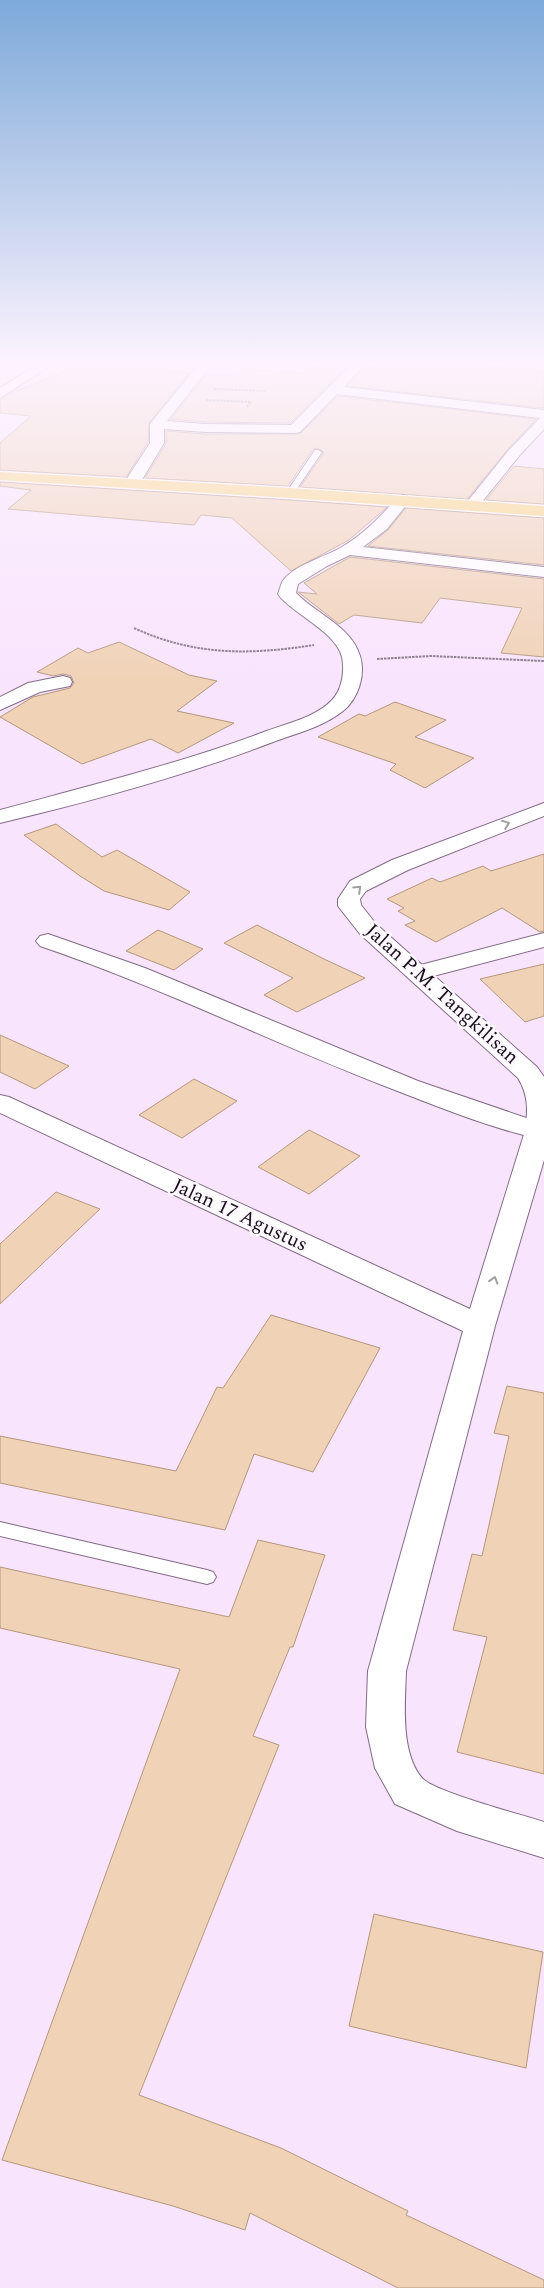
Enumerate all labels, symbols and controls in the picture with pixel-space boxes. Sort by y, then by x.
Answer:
one-way arrow [501,820,510,830]
one-way arrow [352,885,361,894]
street label: Jalan P.M. Tangkilisan [358,916,526,1072]
street label: Jalan 17 Agustus [167,1170,313,1260]
one-way arrow [488,1276,498,1284]

